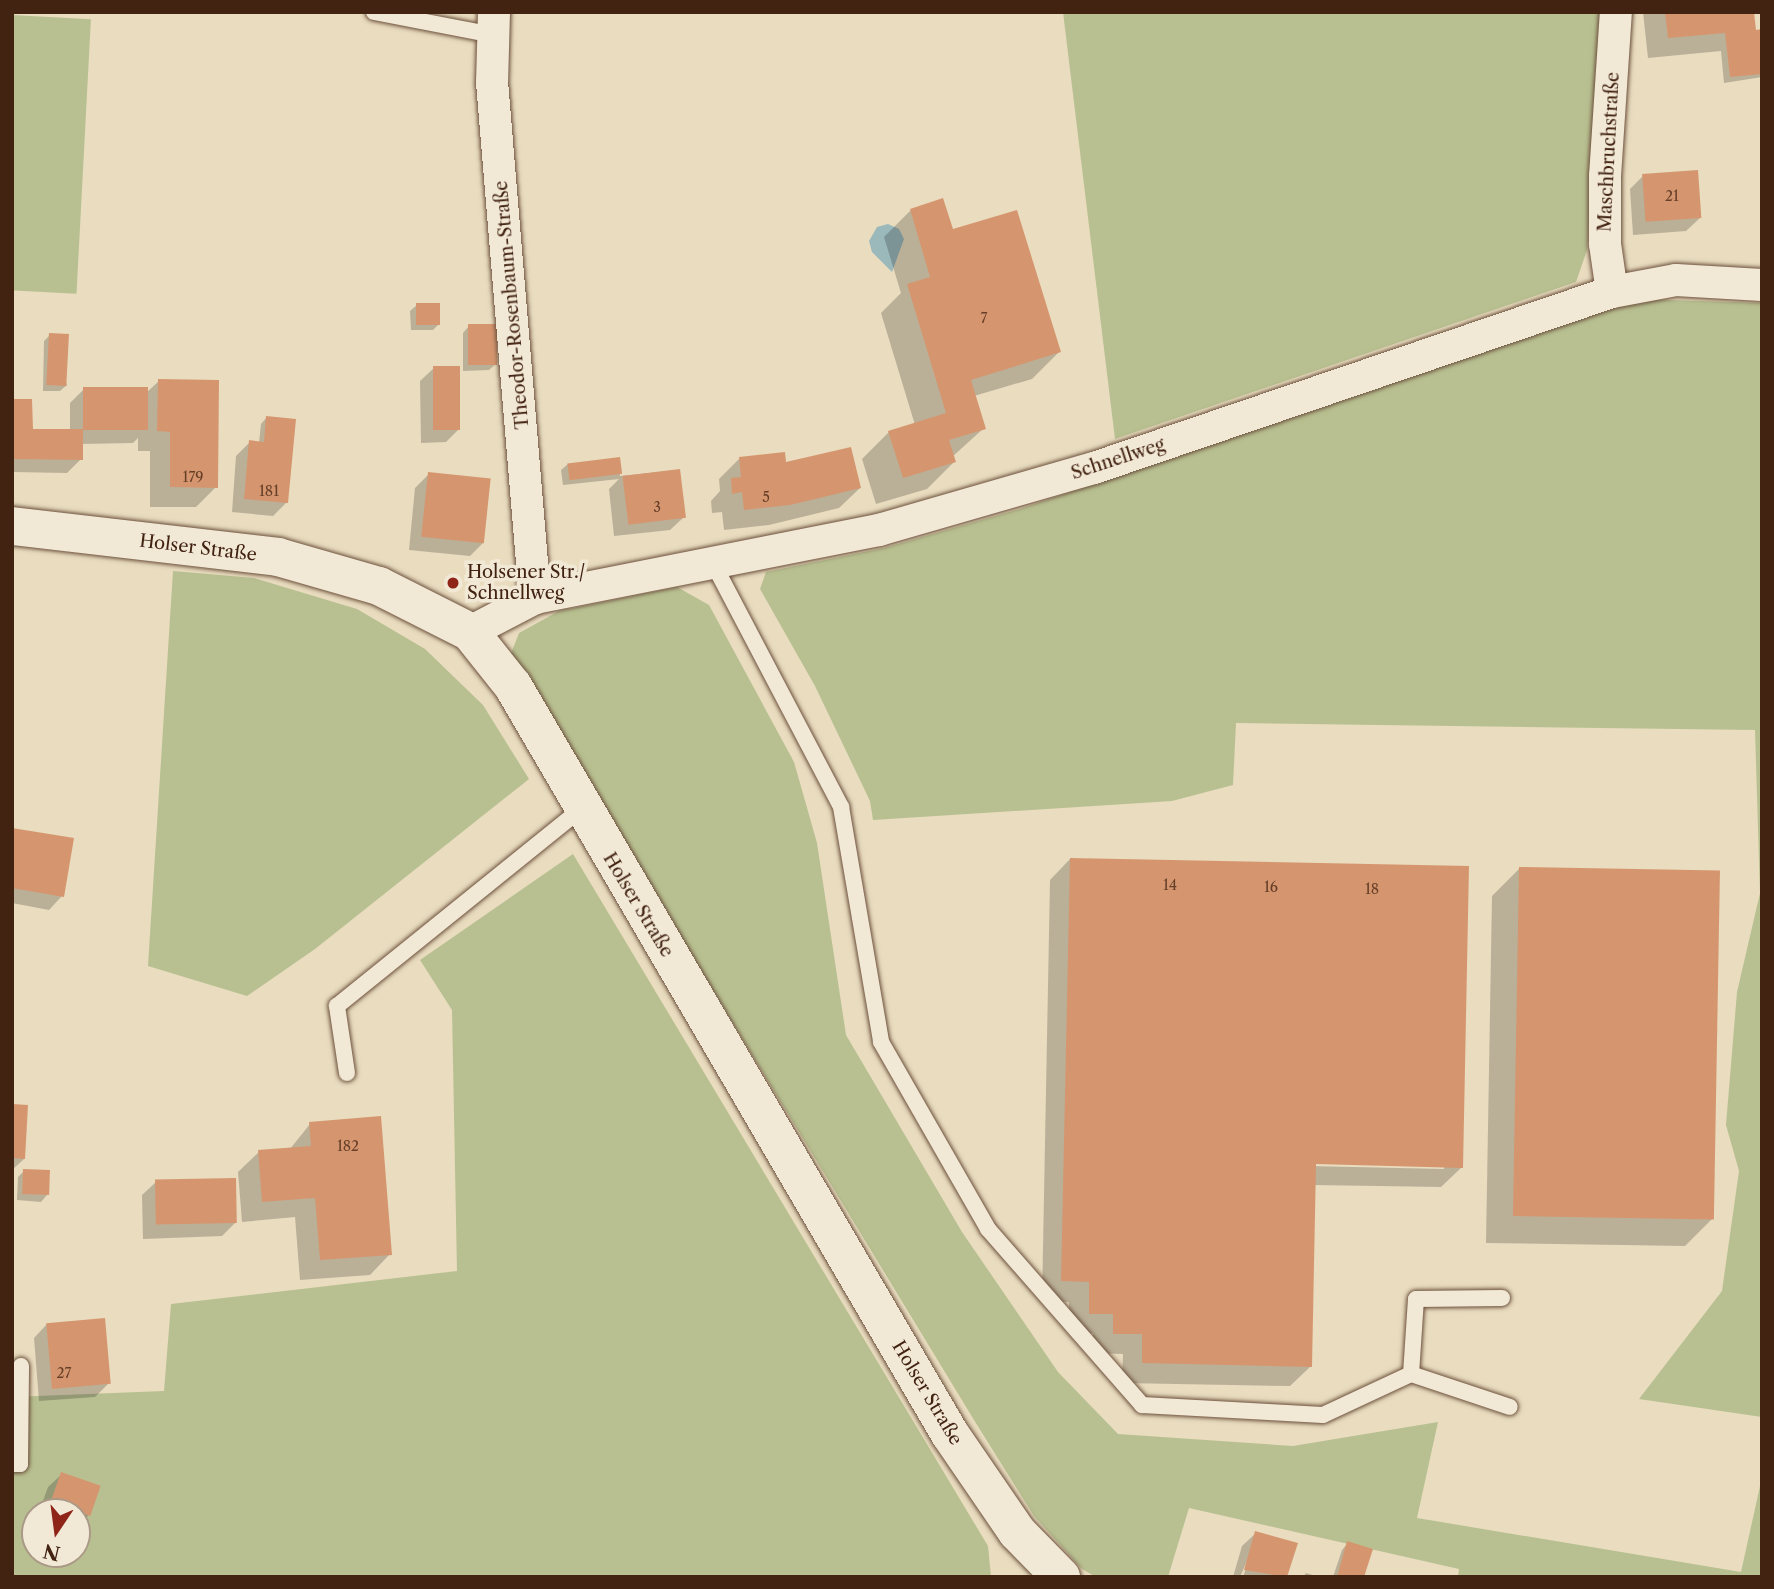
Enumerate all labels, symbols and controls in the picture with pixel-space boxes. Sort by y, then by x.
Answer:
street label: Maschbruchstraße [1594,72,1624,232]
street label: Theodor-Rosenbaum-Straße [490,180,534,430]
house number: 21 [1665,188,1679,204]
house number: 7 [981,310,987,326]
street label: Schnellweg [1068,434,1168,484]
house number: 179 [183,469,203,485]
house number: 181 [259,483,279,499]
house number: 5 [762,489,770,505]
house number: 3 [653,499,661,515]
street label: Holser Straße [138,530,258,566]
place label: Holsener Str./ Schnellweg [467,562,586,604]
marker: Holsener Str./ Schnellweg [445,575,461,591]
street label: Holser Straße [598,849,678,961]
house number: 14 [1163,877,1177,893]
house number: 16 [1264,879,1278,895]
house number: 18 [1365,881,1379,897]
house number: 182 [337,1138,359,1154]
street label: Holser Straße [887,1337,967,1449]
house number: 27 [57,1365,71,1381]
north arrow [21,1498,91,1568]
text: N [41,1539,62,1565]

